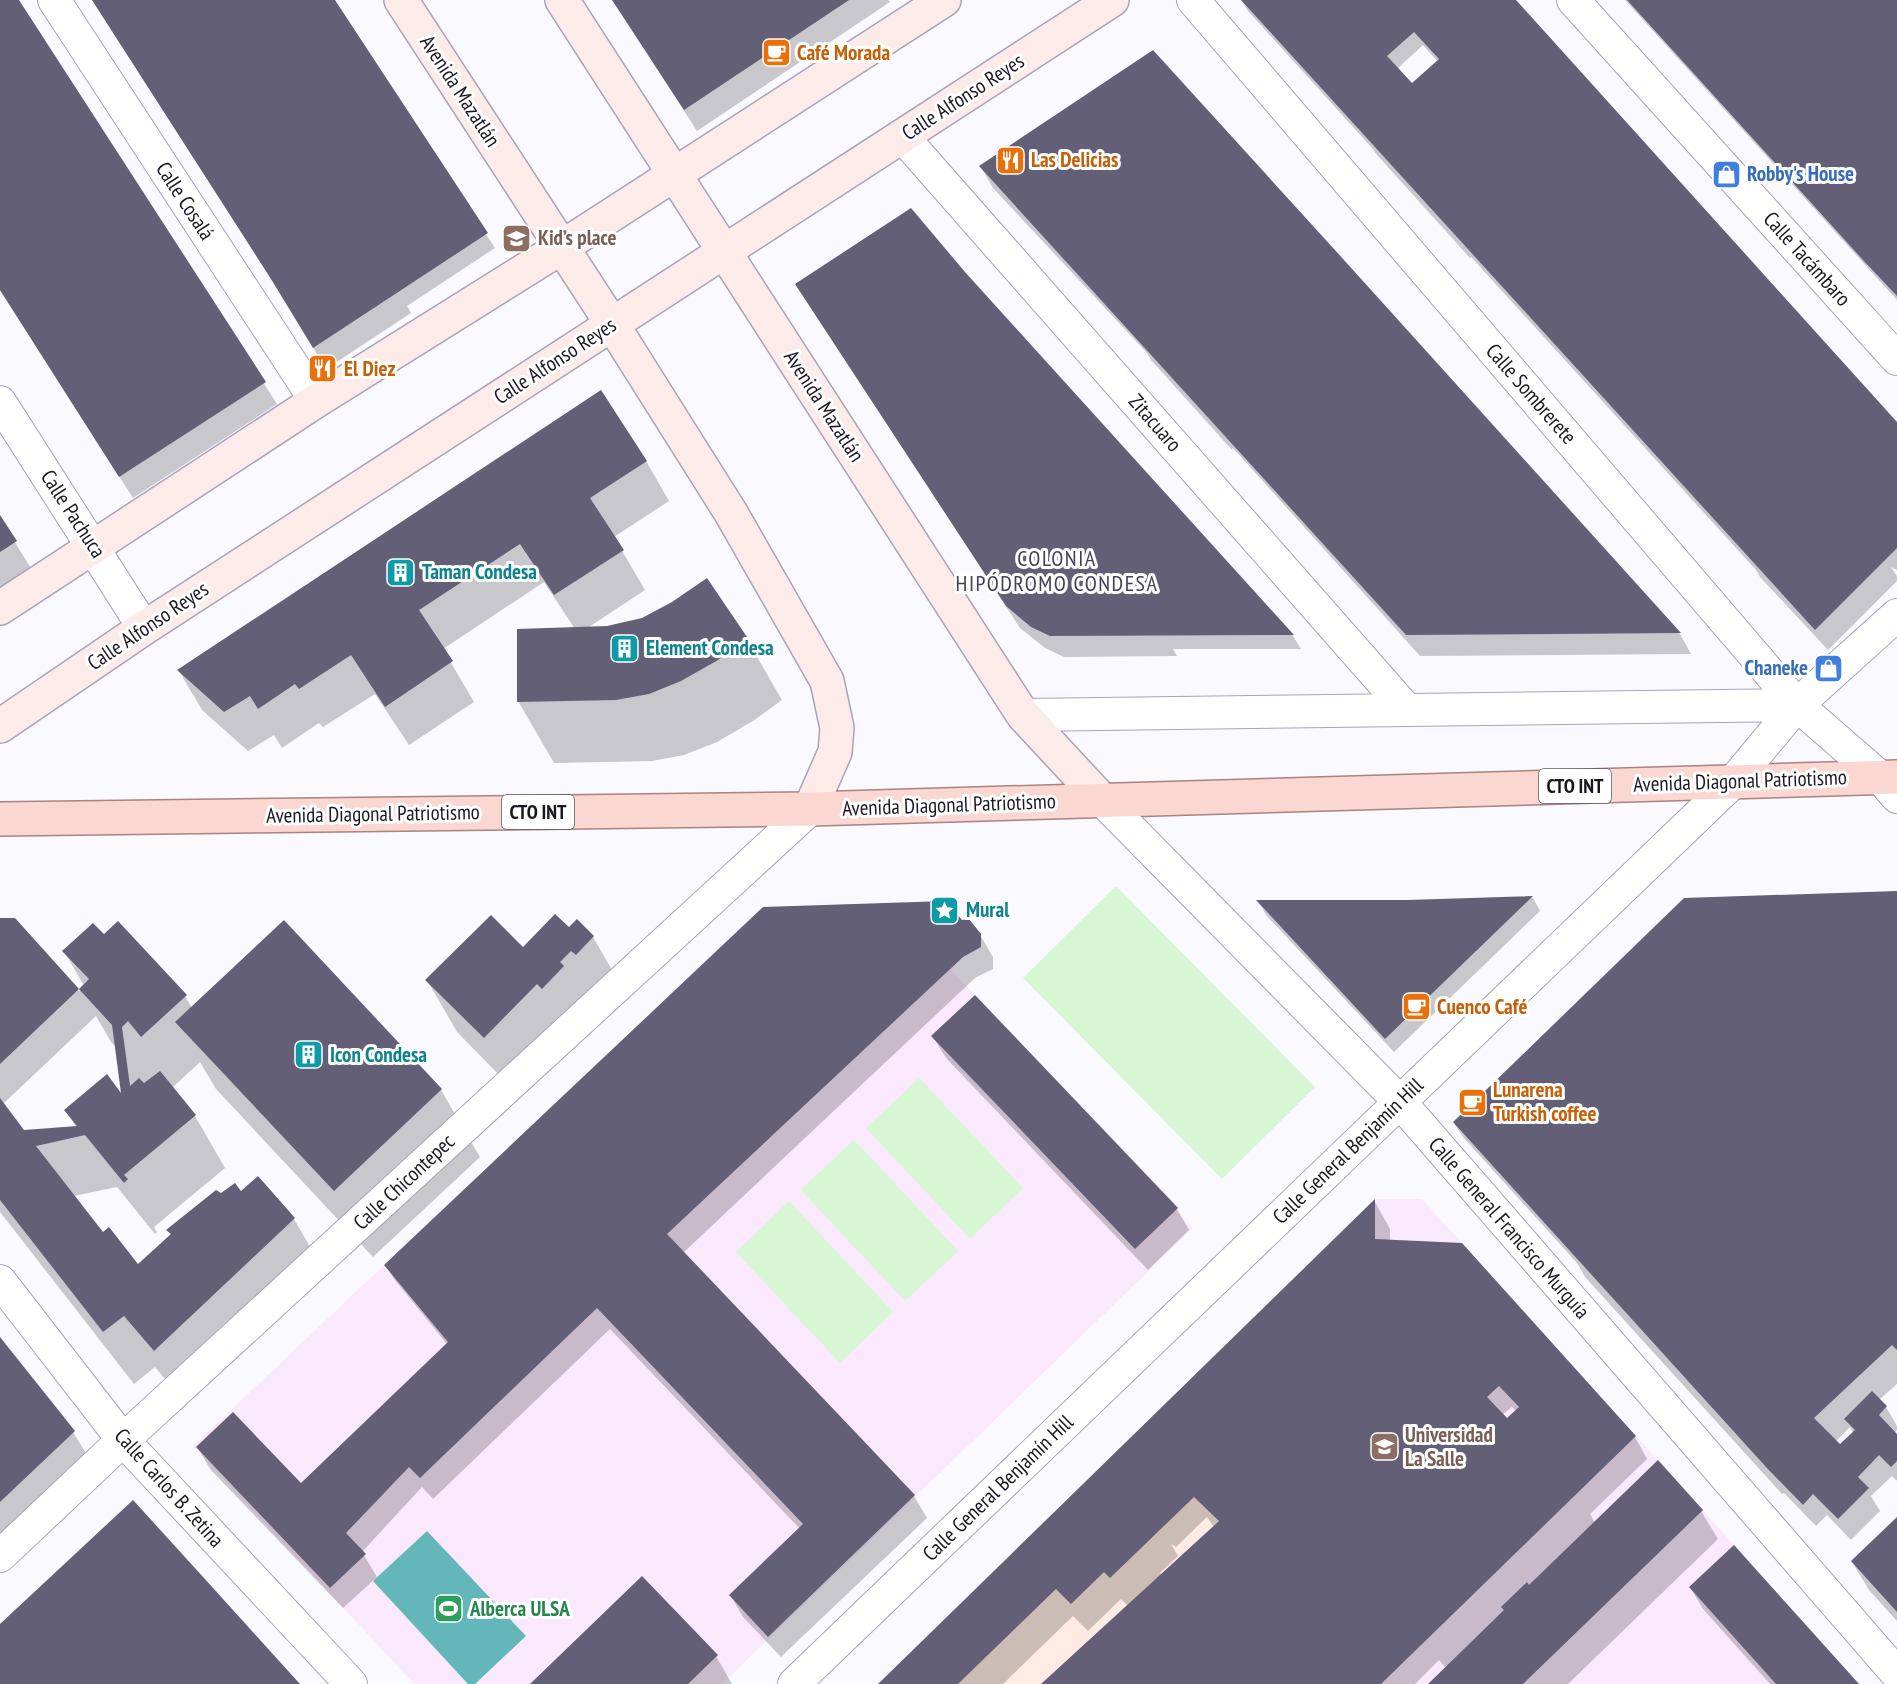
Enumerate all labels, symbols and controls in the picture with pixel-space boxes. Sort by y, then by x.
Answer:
street label: Avenida Mazatlán [414,30,507,152]
cafe icon: Café Morada [760,37,792,69]
place label: Café Morada [797,39,890,66]
street label: Calle Alfonso Reyes [897,47,1029,146]
restaurant icon: Las Delicias [994,144,1026,176]
place label: Las Delicias [1031,146,1118,173]
street label: Calle Cosalá [150,157,221,245]
shop icon: Robby's House [1710,158,1742,190]
place label: Robby's House [1747,160,1854,187]
street label: Calle Tacámbaro [1758,206,1857,312]
school or university icon: Kid’s place [501,222,533,254]
place label: Kid’s place [538,224,617,251]
street label: Calle Alfonso Reyes [489,311,621,410]
street label: Calle Sombrerete [1480,338,1582,450]
street label: Avenida Mazatlán [778,345,871,467]
restaurant icon: El Diez [307,353,339,385]
place label: El Diez [344,355,395,382]
street label: Zitacuaro [1123,388,1188,457]
street label: Calle Pachuca [35,465,112,563]
district label: COLONIA HIPÓDROMO CONDESA [956,544,1158,597]
building icon: Taman Condesa [385,556,417,588]
place label: Taman Condesa [422,558,537,585]
street label: Calle Alfonso Reyes [82,575,213,676]
building icon: Element Condesa [609,632,641,664]
place label: Element Condesa [646,634,774,661]
shop icon: Chaneke [1813,652,1845,684]
place label: Chaneke [1744,654,1808,681]
street label: Avenida Diagonal Patriotismo [1633,763,1847,798]
road number: CTO INT [1539,769,1611,803]
street label: Avenida Diagonal Patriotismo [842,787,1056,822]
road number: CTO INT [502,795,574,829]
street label: Avenida Diagonal Patriotismo [266,798,480,829]
place icon: Mural [929,894,961,926]
place label: Mural [966,896,1010,923]
cafe icon: Cuenco Café [1400,991,1432,1023]
place label: Cuenco Café [1437,993,1527,1020]
building icon: Icon Condesa [293,1039,325,1071]
place label: Icon Condesa [330,1041,427,1068]
street label: Calle General Benjamín Hill [1267,1072,1429,1230]
place label: Lunarena Turkish coffee [1493,1076,1597,1127]
cafe icon: Lunarena Turkish coffee [1456,1086,1488,1118]
street label: Calle Chicontepec [347,1127,460,1235]
street label: Calle General Francisco Murguía [1423,1131,1596,1324]
street label: Calle General Benjamín Hill [917,1409,1079,1567]
place label: Universidad La Salle [1405,1421,1493,1472]
street label: Calle Carlos B. Zetina [109,1423,230,1553]
school or university icon: Universidad La Salle [1368,1431,1400,1463]
sports icon: Alberca ULSA [433,1593,465,1625]
place label: Alberca ULSA [469,1595,570,1622]

